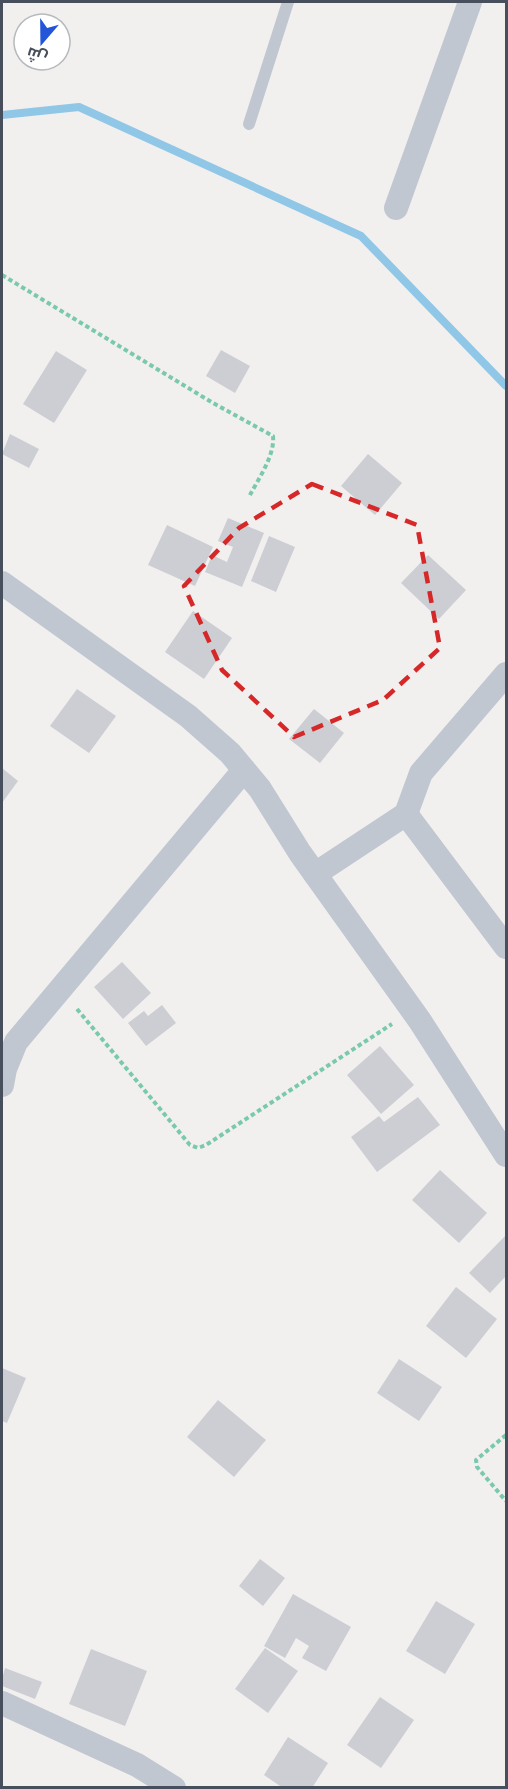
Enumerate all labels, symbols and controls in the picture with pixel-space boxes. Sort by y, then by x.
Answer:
north arrow [12,12,72,72]
text: ش [24,43,50,69]

